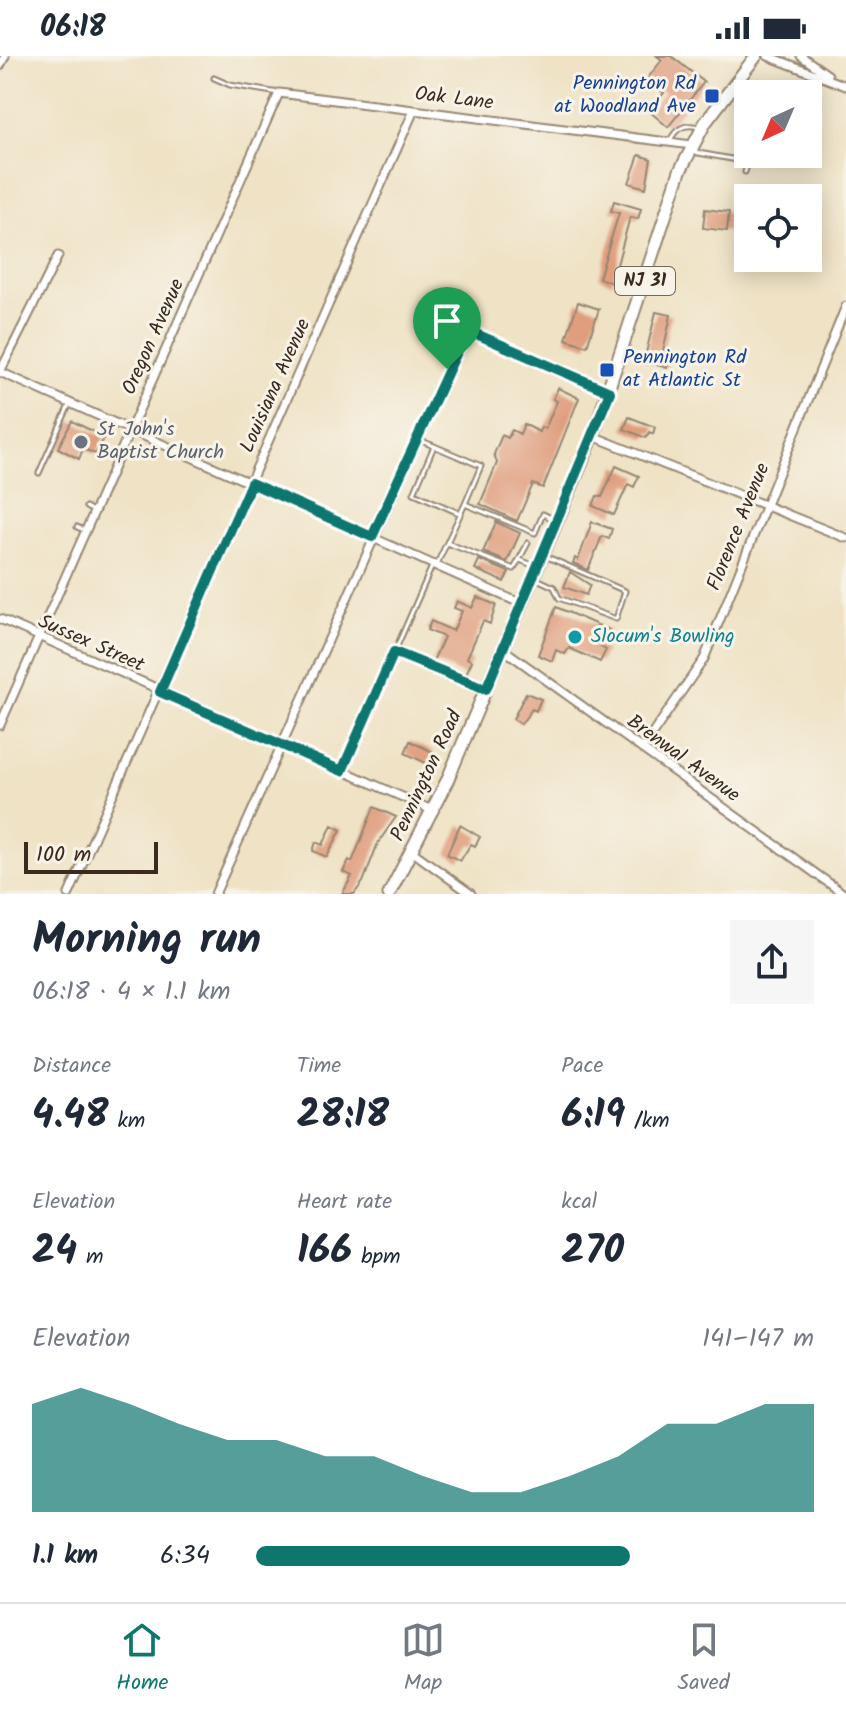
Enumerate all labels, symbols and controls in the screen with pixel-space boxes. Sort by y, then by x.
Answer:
text: 06:18 [40,4,106,52]
place label: Pennington Rd at Woodland Ave [555,68,697,123]
street label: Oak Lane [413,78,495,120]
north arrow [734,80,822,168]
map controls [734,80,822,272]
marker: Pennington Rd at Woodland Ave [703,87,721,105]
button: locate [734,184,822,272]
road number: NJ 31 [615,267,675,295]
street label: Oregon Avenue [114,274,194,400]
pin [413,287,481,369]
icon: arrive [425,299,469,343]
street label: Louisiana Avenue [232,314,320,458]
place label: Pennington Rd at Atlantic St [623,342,747,397]
marker: Pennington Rd at Atlantic St [598,361,616,379]
place label: St John's Baptist Church [97,414,224,469]
marker: St John's Baptist Church [72,433,90,451]
street label: Florence Avenue [699,458,779,596]
street label: Sussex Street [33,606,150,682]
place label: Slocum's Bowling [591,621,735,653]
marker: Slocum's Bowling [566,628,584,646]
street label: Pennington Road [383,704,472,847]
street label: Brenwal Avenue [620,707,746,811]
scale bar [24,838,158,874]
text: 100 m [36,838,91,873]
text: Morning run [32,906,261,976]
button: share [730,920,814,1004]
text: 06:18 · 4 × 1.1 km [32,971,230,1013]
text: Distance [32,1049,111,1084]
text: Time [297,1049,341,1084]
text: Pace [561,1049,603,1084]
text: 4.48 [32,1084,109,1148]
text: 28:18 [297,1084,389,1148]
text: 6:19 [561,1084,625,1148]
text: km [109,1104,145,1139]
text: /km [625,1104,670,1139]
text: Elevation [32,1185,115,1220]
text: Heart rate [297,1185,392,1220]
text: kcal [561,1185,597,1220]
text: 24 [32,1220,77,1284]
text: 166 [297,1220,352,1284]
text: 270 [561,1220,624,1284]
text: m [77,1240,103,1275]
text: bpm [352,1240,401,1275]
text: Elevation [32,1318,130,1360]
text: 141–147 m [702,1318,814,1360]
text: 1.1 km [32,1535,98,1577]
text: 6:34 [160,1535,210,1577]
tab: Home [116,1618,168,1701]
tab: Map [401,1618,445,1701]
tab: Saved [678,1618,730,1701]

